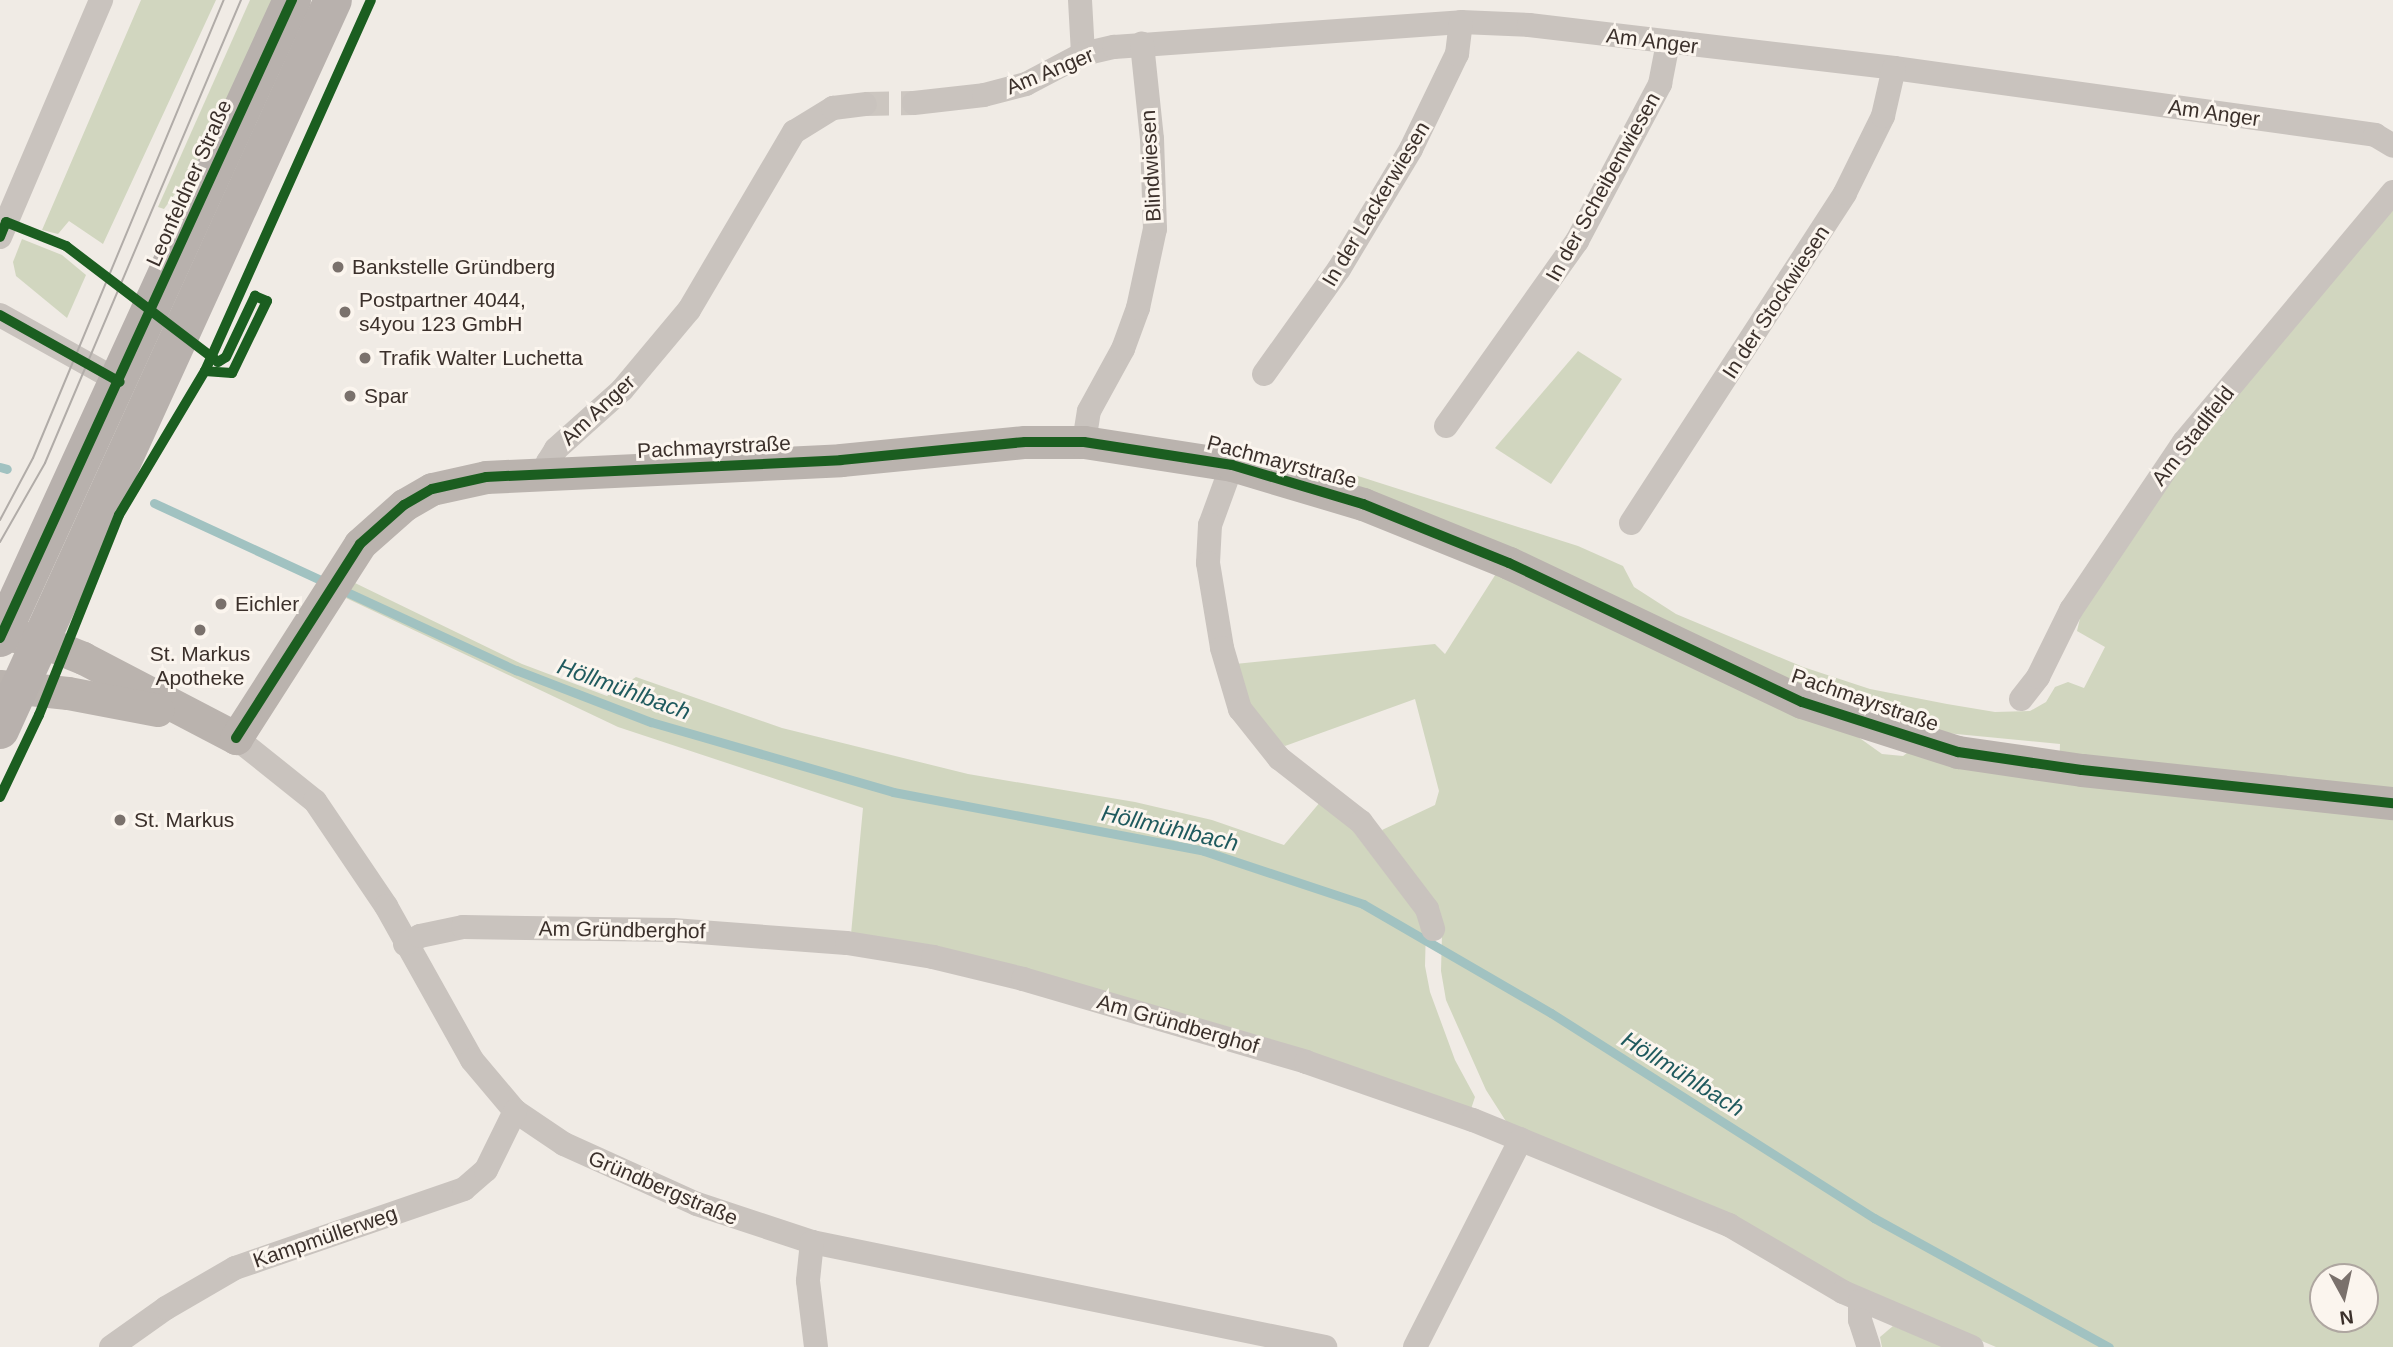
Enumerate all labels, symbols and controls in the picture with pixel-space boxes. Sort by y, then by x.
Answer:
street label: Am Anger [1604,23,1700,59]
street label: Am Anger [1002,42,1098,100]
street label: In der Scheibenwiesen [1540,88,1666,286]
street label: Am Anger [2166,94,2262,132]
street label: Leonfeldner Straße [141,96,237,270]
street label: Blindwiesen [1135,109,1167,223]
street label: In der Lackerwiesen [1317,117,1435,291]
street label: In der Stockwiesen [1717,221,1835,383]
place label: Bankstelle Gründberg [352,254,555,280]
marker: Bankstelle Gründberg [330,259,346,275]
place label: Postpartner 4044, s4you 123 GmbH [359,287,526,337]
marker: Postpartner 4044, s4you 123 GmbH [337,304,353,320]
place label: Trafik Walter Luchetta [379,345,583,371]
marker: Trafik Walter Luchetta [357,350,373,366]
street label: Am Anger [555,369,641,451]
street label: Am Stadlfeld [2146,381,2240,491]
place label: Spar [364,383,408,409]
marker: Spar [342,388,358,404]
street label: Pachmayrstraße [636,430,792,464]
street label: Pachmayrstraße [1204,430,1360,494]
place label: Eichler [235,591,299,617]
marker: Eichler [213,596,229,612]
marker: St. Markus Apotheke [192,622,208,638]
place label: St. Markus Apotheke [150,641,250,691]
water label: Höllmühlbach [554,652,694,726]
street label: Pachmayrstraße [1788,663,1942,737]
water label: Höllmühlbach [1099,799,1241,857]
place label: St. Markus [134,807,234,833]
marker: St. Markus [112,812,128,828]
street label: Am Gründberghof [538,916,706,944]
street label: Am Gründberghof [1094,989,1262,1059]
water label: Höllmühlbach [1617,1025,1749,1123]
street label: Gründbergstraße [584,1145,742,1231]
street label: Kampmüllerweg [250,1201,400,1273]
north arrow [2309,1263,2379,1333]
text: N [2338,1306,2355,1329]

